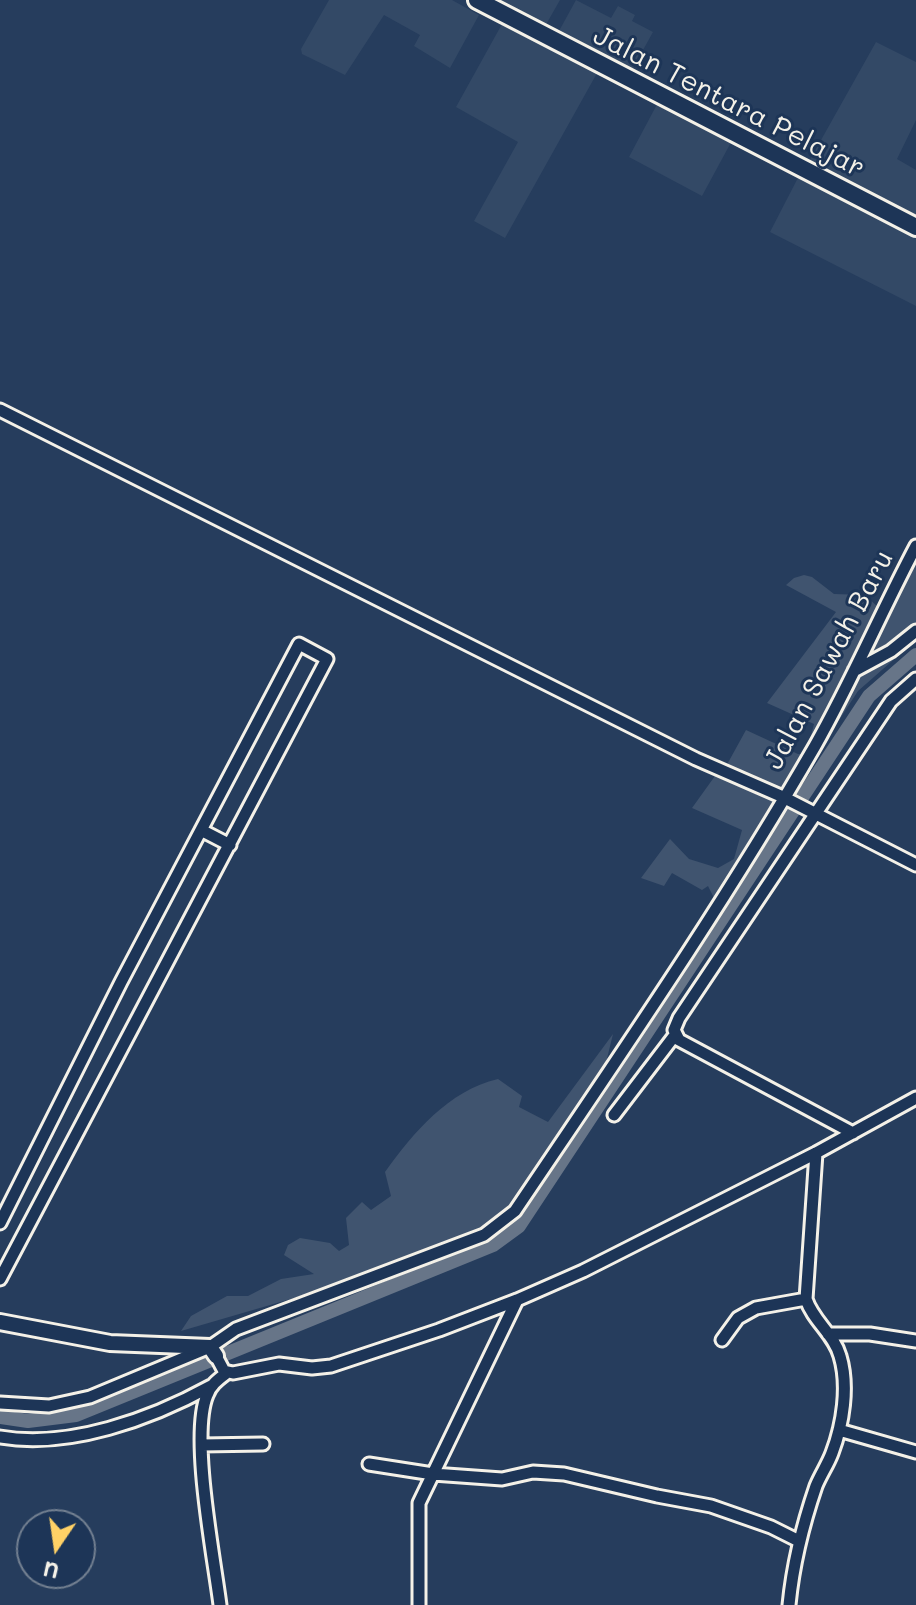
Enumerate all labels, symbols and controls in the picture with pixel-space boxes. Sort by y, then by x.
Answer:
street label: Jalan Tentara Pelajar [588,19,870,185]
street label: Jalan Sawah Baru [757,545,901,775]
north arrow [16,1509,96,1589]
text: U [40,1555,62,1587]

